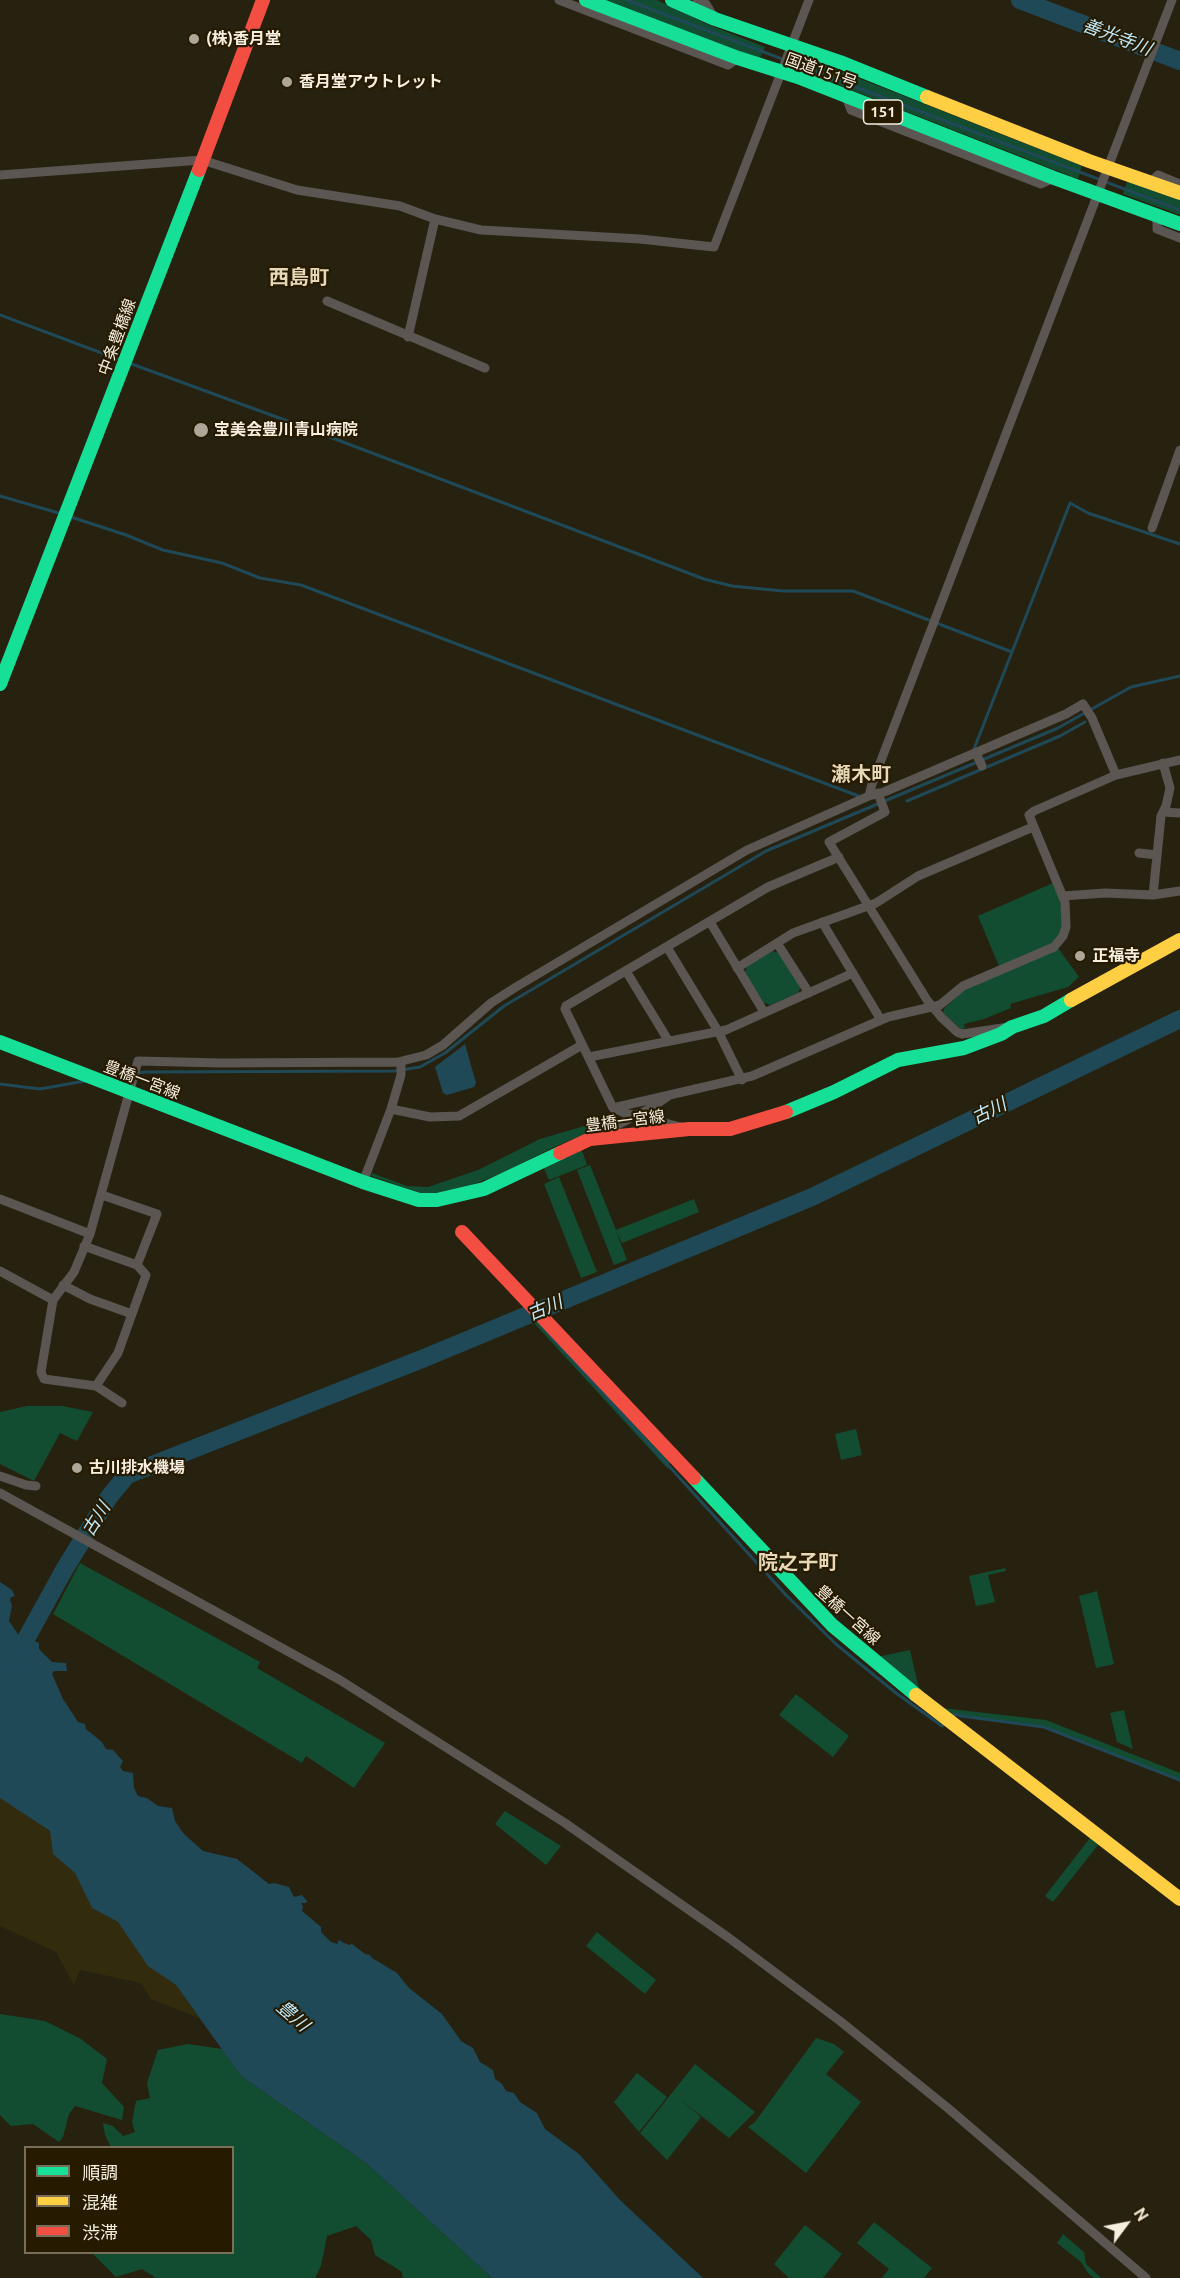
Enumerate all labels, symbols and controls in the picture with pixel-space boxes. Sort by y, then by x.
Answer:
water label: 善光寺川 [1080,14,1154,60]
place label: (株)香月堂 [206,29,281,49]
marker: (株)香月堂 [187,32,201,46]
street label: 国道151号 [782,49,860,93]
place label: 香月堂アウトレット [299,72,443,92]
marker: 香月堂アウトレット [280,75,294,89]
road number: 151 [864,100,902,124]
district label: 西島町 [269,265,329,289]
street label: 中条豊橋線 [94,296,140,378]
place label: 宝美会豊川青山病院 [214,420,358,440]
marker: 宝美会豊川青山病院 [192,421,210,439]
district label: 瀬木町 [831,762,891,786]
place label: 正福寺 [1092,946,1140,966]
marker: 正福寺 [1073,949,1087,963]
street label: 豊橋一宮線 [101,1057,183,1103]
water label: 古川 [968,1093,1010,1129]
street label: 豊橋一宮線 [584,1107,666,1135]
water label: 古川 [524,1291,566,1325]
place label: 古川排水機場 [89,1458,185,1478]
marker: 古川排水機場 [70,1461,84,1475]
water label: 古川 [77,1498,115,1540]
district label: 院之子町 [758,1550,838,1574]
street label: 豊橋一宮線 [812,1581,884,1649]
water label: 豊川 [272,1996,314,2036]
legend [24,2146,234,2254]
text: 順調 [82,2162,118,2182]
text: 混雑 [82,2192,118,2212]
north arrow [1096,2194,1156,2254]
text: N [1130,2205,1152,2224]
text: 渋滞 [82,2222,118,2242]

